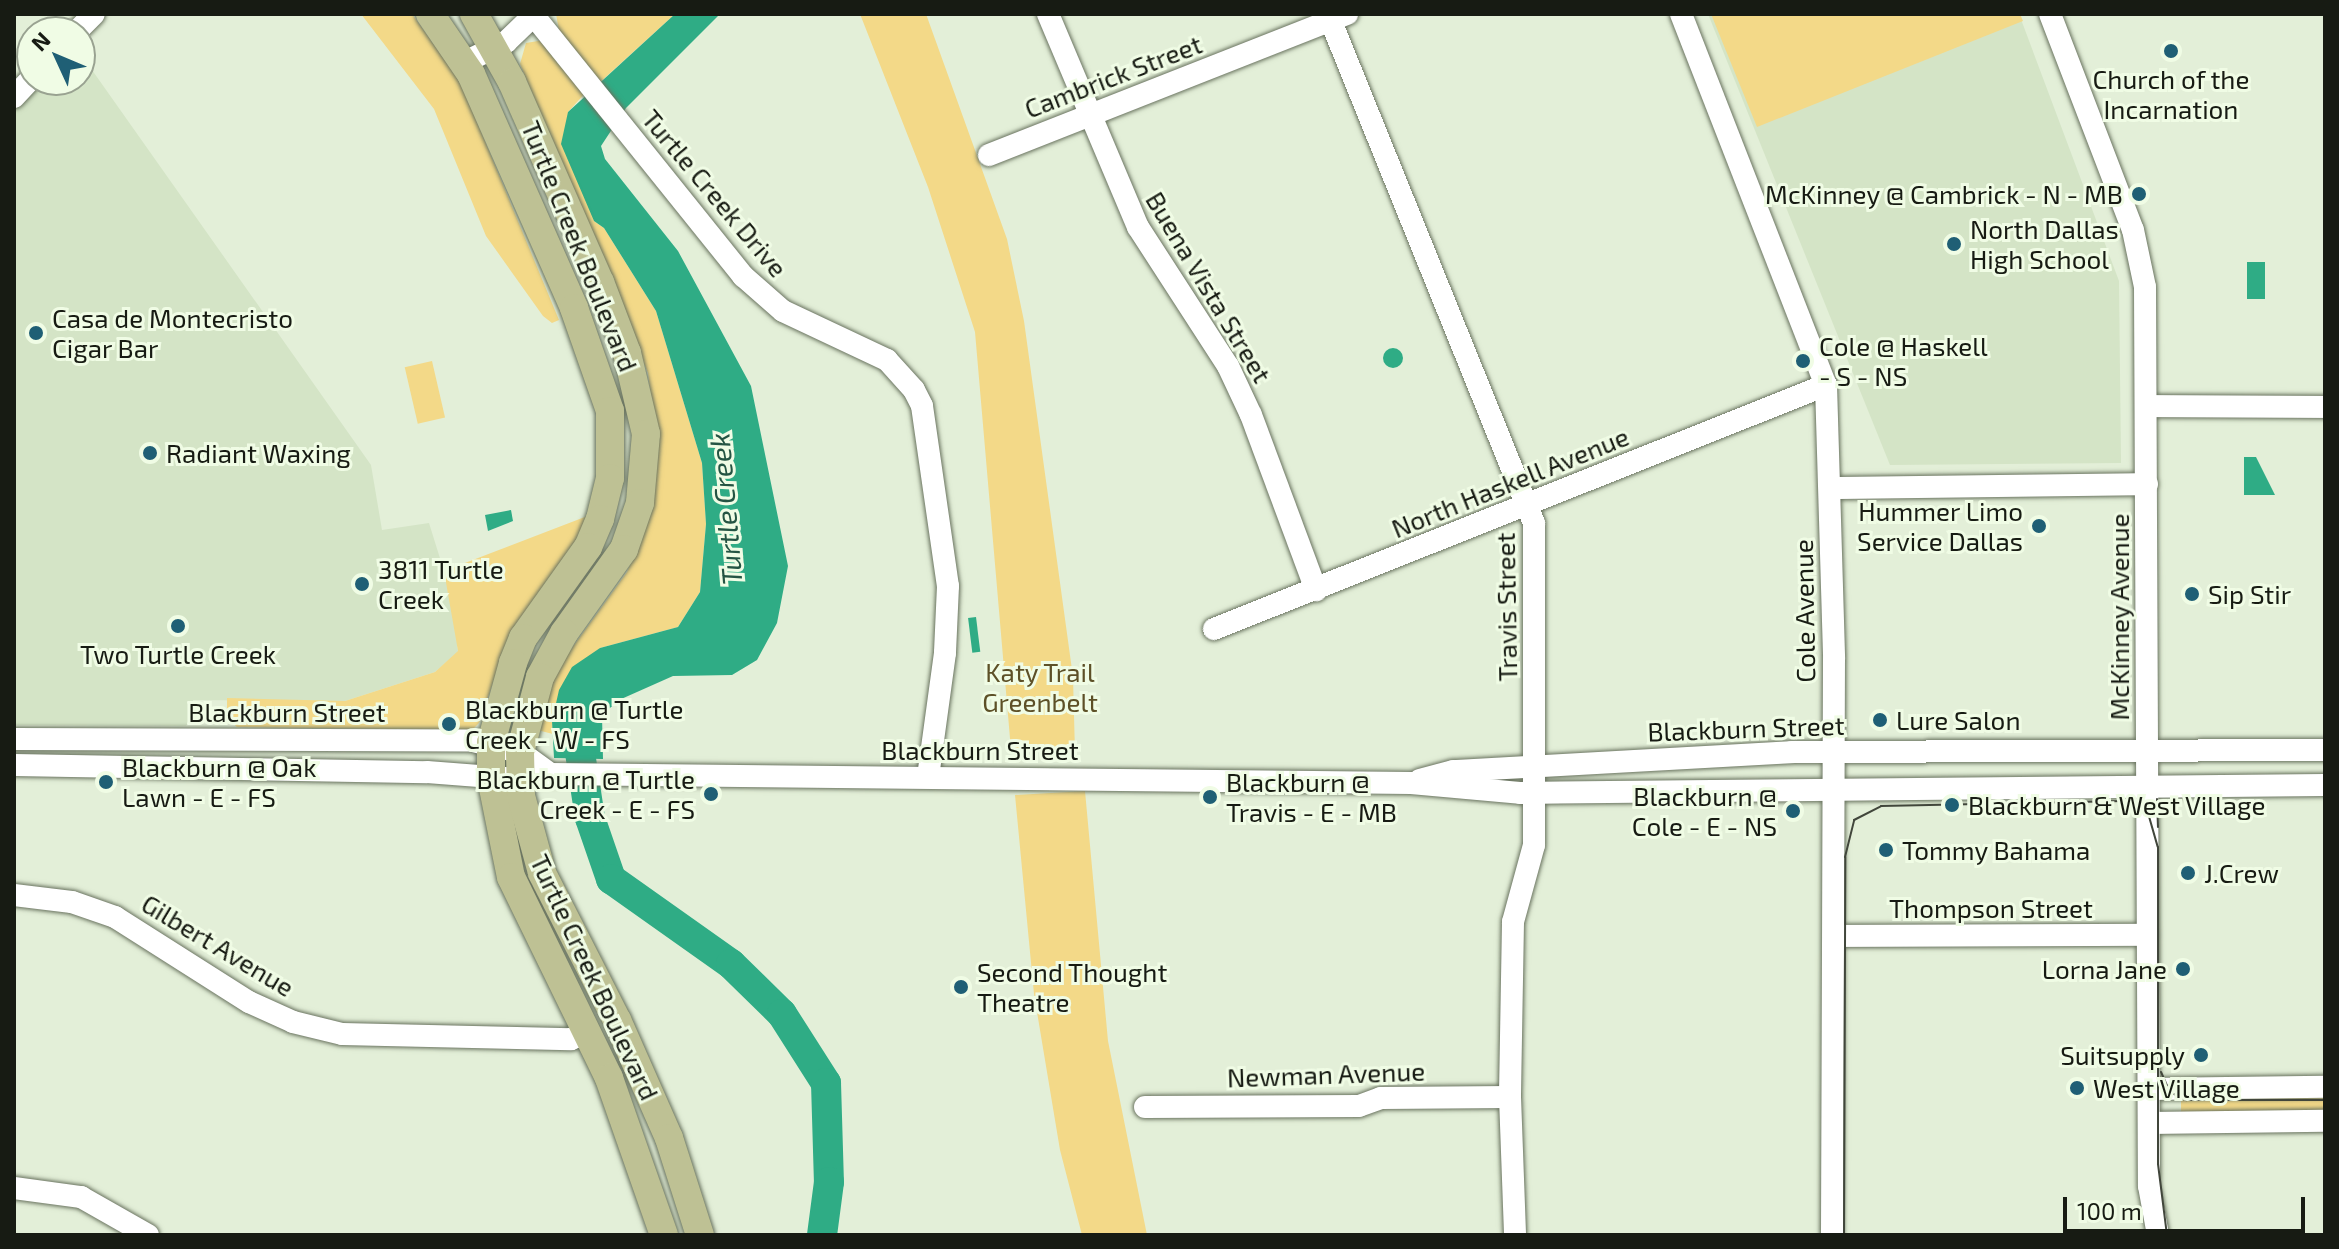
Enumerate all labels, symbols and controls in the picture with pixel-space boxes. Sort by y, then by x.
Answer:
north arrow [16,16,96,96]
text: N [25,26,55,55]
street label: Cambrick Street [1020,28,1206,124]
marker: Church of the Incarnation [2162,42,2180,60]
place label: Church of the Incarnation [2092,63,2250,124]
street label: Turtle Creek Drive [636,103,794,283]
street label: Turtle Creek Boulevard [515,116,645,376]
place label: McKinney @ Cambrick - N - MB [1764,178,2123,210]
marker: McKinney @ Cambrick - N - MB [2130,185,2148,203]
street label: Buena Vista Street [1140,186,1278,388]
place label: North Dallas High School [1970,213,2119,274]
marker: North Dallas High School [1945,235,1963,253]
place label: Casa de Montecristo Cigar Bar [52,302,293,364]
marker: Casa de Montecristo Cigar Bar [27,324,45,342]
place label: Cole @ Haskell - S - NS [1819,330,1988,392]
marker: Cole @ Haskell - S - NS [1794,352,1812,370]
street label: North Haskell Avenue [1386,420,1634,544]
water label: Turtle Creek [702,432,748,586]
place label: Radiant Waxing [166,437,351,469]
marker: Radiant Waxing [141,444,159,462]
place label: Hummer Limo Service Dallas [1857,495,2023,556]
street label: McKinney Avenue [2103,513,2135,721]
marker: Hummer Limo Service Dallas [2030,517,2048,535]
street label: Travis Street [1489,532,1523,682]
street label: Cole Avenue [1787,539,1821,683]
place label: 3811 Turtle Creek [378,553,504,614]
marker: 3811 Turtle Creek [353,575,371,593]
place label: Sip Stir [2208,578,2291,610]
marker: Sip Stir [2183,585,2201,603]
marker: Two Turtle Creek [169,617,187,635]
place label: Two Turtle Creek [80,638,276,670]
park label: Katy Trail Greenbelt [982,656,1098,718]
place label: Blackburn @ Turtle Creek - W - FS [465,693,684,754]
street label: Blackburn Street [188,696,386,728]
place label: Lure Salon [1896,704,2020,736]
street label: Blackburn Street [1647,709,1845,747]
marker: Lure Salon [1871,711,1889,729]
marker: Blackburn @ Turtle Creek - W - FS [440,715,458,733]
street label: Blackburn Street [881,734,1079,766]
place label: Blackburn @ Oak Lawn - E - FS [122,751,316,812]
place label: Blackburn @ Turtle Creek - E - FS [476,763,695,824]
place label: Blackburn @ Travis - E - MB [1226,766,1397,828]
marker: Blackburn @ Oak Lawn - E - FS [97,773,115,791]
place label: Blackburn @ Cole - E - NS [1632,780,1777,842]
marker: Blackburn @ Turtle Creek - E - FS [702,785,720,803]
marker: Blackburn @ Travis - E - MB [1201,788,1219,806]
place label: Blackburn & West Village [1968,789,2266,821]
marker: Blackburn & West Village [1943,796,1961,814]
marker: Blackburn @ Cole - E - NS [1784,802,1802,820]
place label: Tommy Bahama [1902,834,2091,866]
marker: Tommy Bahama [1877,841,1895,859]
street label: Turtle Creek Boulevard [524,849,666,1105]
place label: J.Crew [2204,857,2279,889]
marker: J.Crew [2179,864,2197,882]
street label: Gilbert Avenue [136,887,300,1003]
street label: Thompson Street [1889,892,2093,924]
place label: Lorna Jane [2041,953,2167,985]
place label: Second Thought Theatre [977,956,1168,1018]
marker: Lorna Jane [2174,960,2192,978]
marker: Second Thought Theatre [952,978,970,996]
place label: Suitsupply [2060,1039,2185,1071]
marker: Suitsupply [2192,1046,2210,1064]
street label: Newman Avenue [1226,1055,1426,1093]
place label: West Village [2093,1072,2240,1104]
marker: West Village [2068,1079,2086,1097]
scale bar [2067,1181,2309,1231]
text: 100 m [2077,1196,2142,1225]

